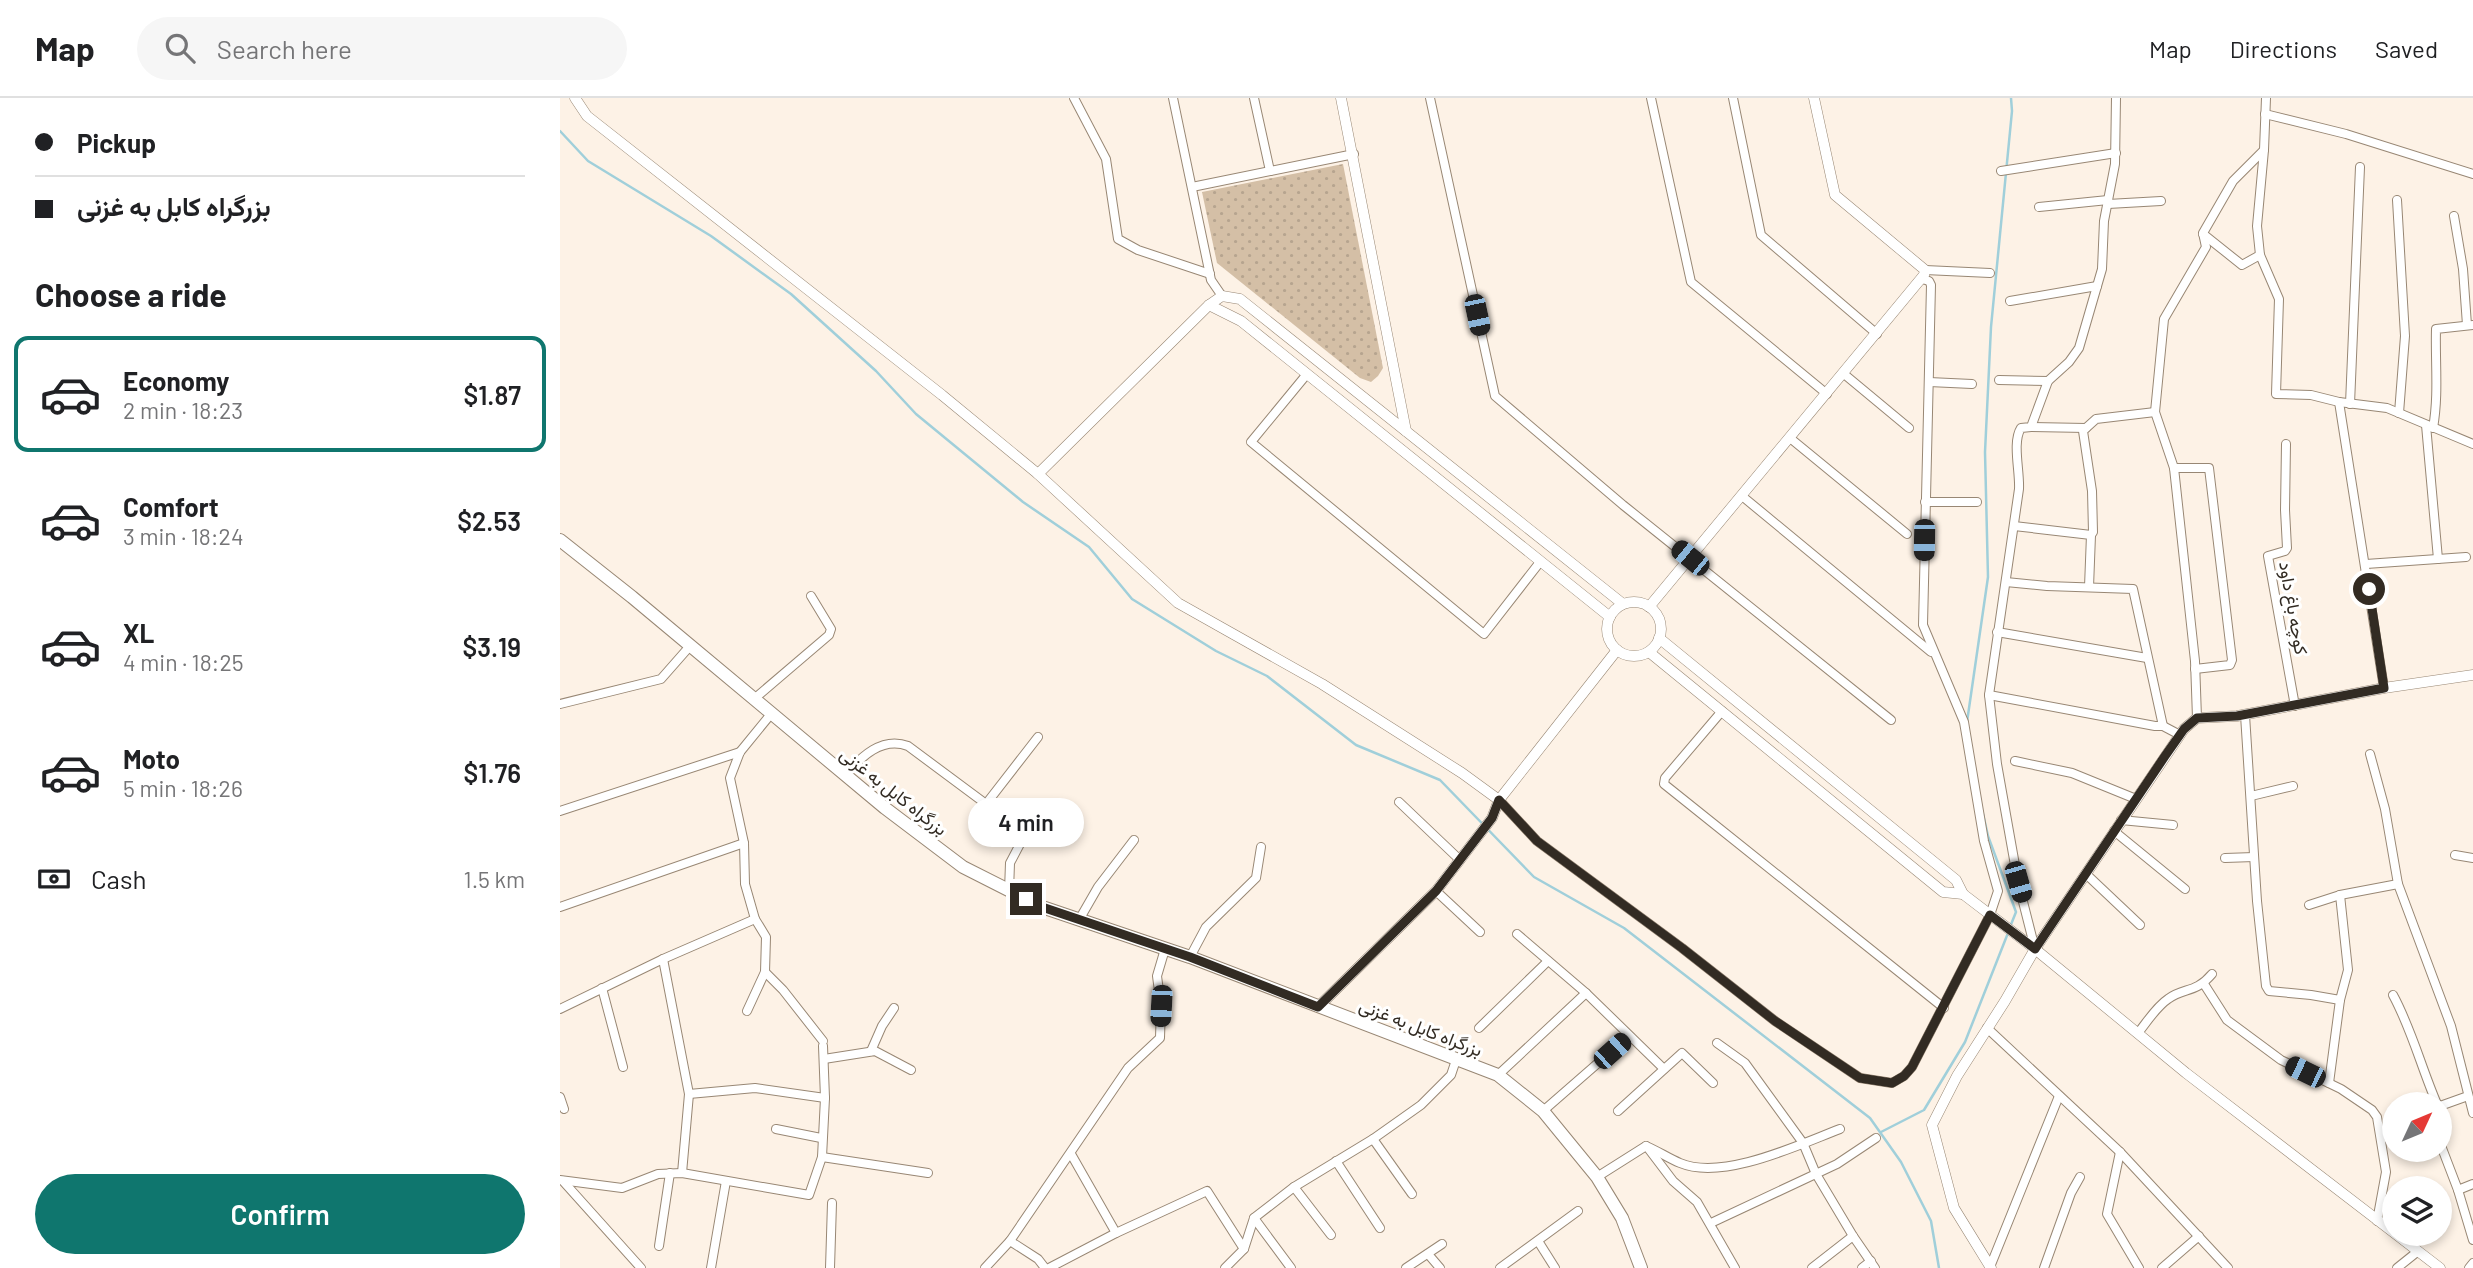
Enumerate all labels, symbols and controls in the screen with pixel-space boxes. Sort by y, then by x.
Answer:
search box [137,17,627,80]
text: Map [35,28,95,68]
icon: search [161,29,199,67]
text: Search here [217,33,352,64]
text: Map [2149,34,2192,63]
text: Directions [2230,34,2337,63]
text: Saved [2375,34,2438,63]
text: Pickup [77,127,156,158]
text: بزرگراه کابل به غزنی [77,190,271,221]
text: Choose a ride [35,275,227,313]
car [1463,292,1492,338]
icon: car [39,363,102,426]
text: Economy [123,365,229,396]
text: $1.87 [463,379,521,410]
text: 2 min · 18:23 [123,396,243,424]
icon: car [39,489,102,552]
text: Comfort [123,491,219,522]
text: $2.53 [457,505,521,536]
car [1914,519,1935,561]
text: 3 min · 18:24 [123,522,244,550]
car [1668,537,1713,579]
street label: کوچه باغ داود [2273,560,2313,657]
route start [2353,573,2385,605]
icon: car [39,615,102,678]
text: XL [123,617,154,648]
text: $3.19 [462,631,521,662]
text: 4 min · 18:25 [123,648,244,676]
icon: car [39,741,102,804]
street label: بزرگراه کابل به غزنی [835,742,952,841]
text: Moto [123,743,180,774]
text: $1.76 [464,757,521,788]
text: 5 min · 18:26 [123,774,243,802]
callout: 4 min [968,798,1084,846]
text: 4 min [998,808,1054,836]
car [2003,859,2034,905]
icon: cash [35,860,73,898]
text: Cash [91,863,146,894]
text: 1.5 km [464,865,525,893]
route end [1010,883,1042,915]
car [1150,984,1173,1028]
street label: بزرگراه کابل به غزنی [1356,993,1486,1062]
car [1590,1029,1635,1073]
car [2282,1053,2329,1091]
north arrow [2382,1092,2452,1162]
map controls [2382,1092,2452,1246]
button: Confirm [35,1174,525,1254]
button: layers [2382,1176,2452,1246]

